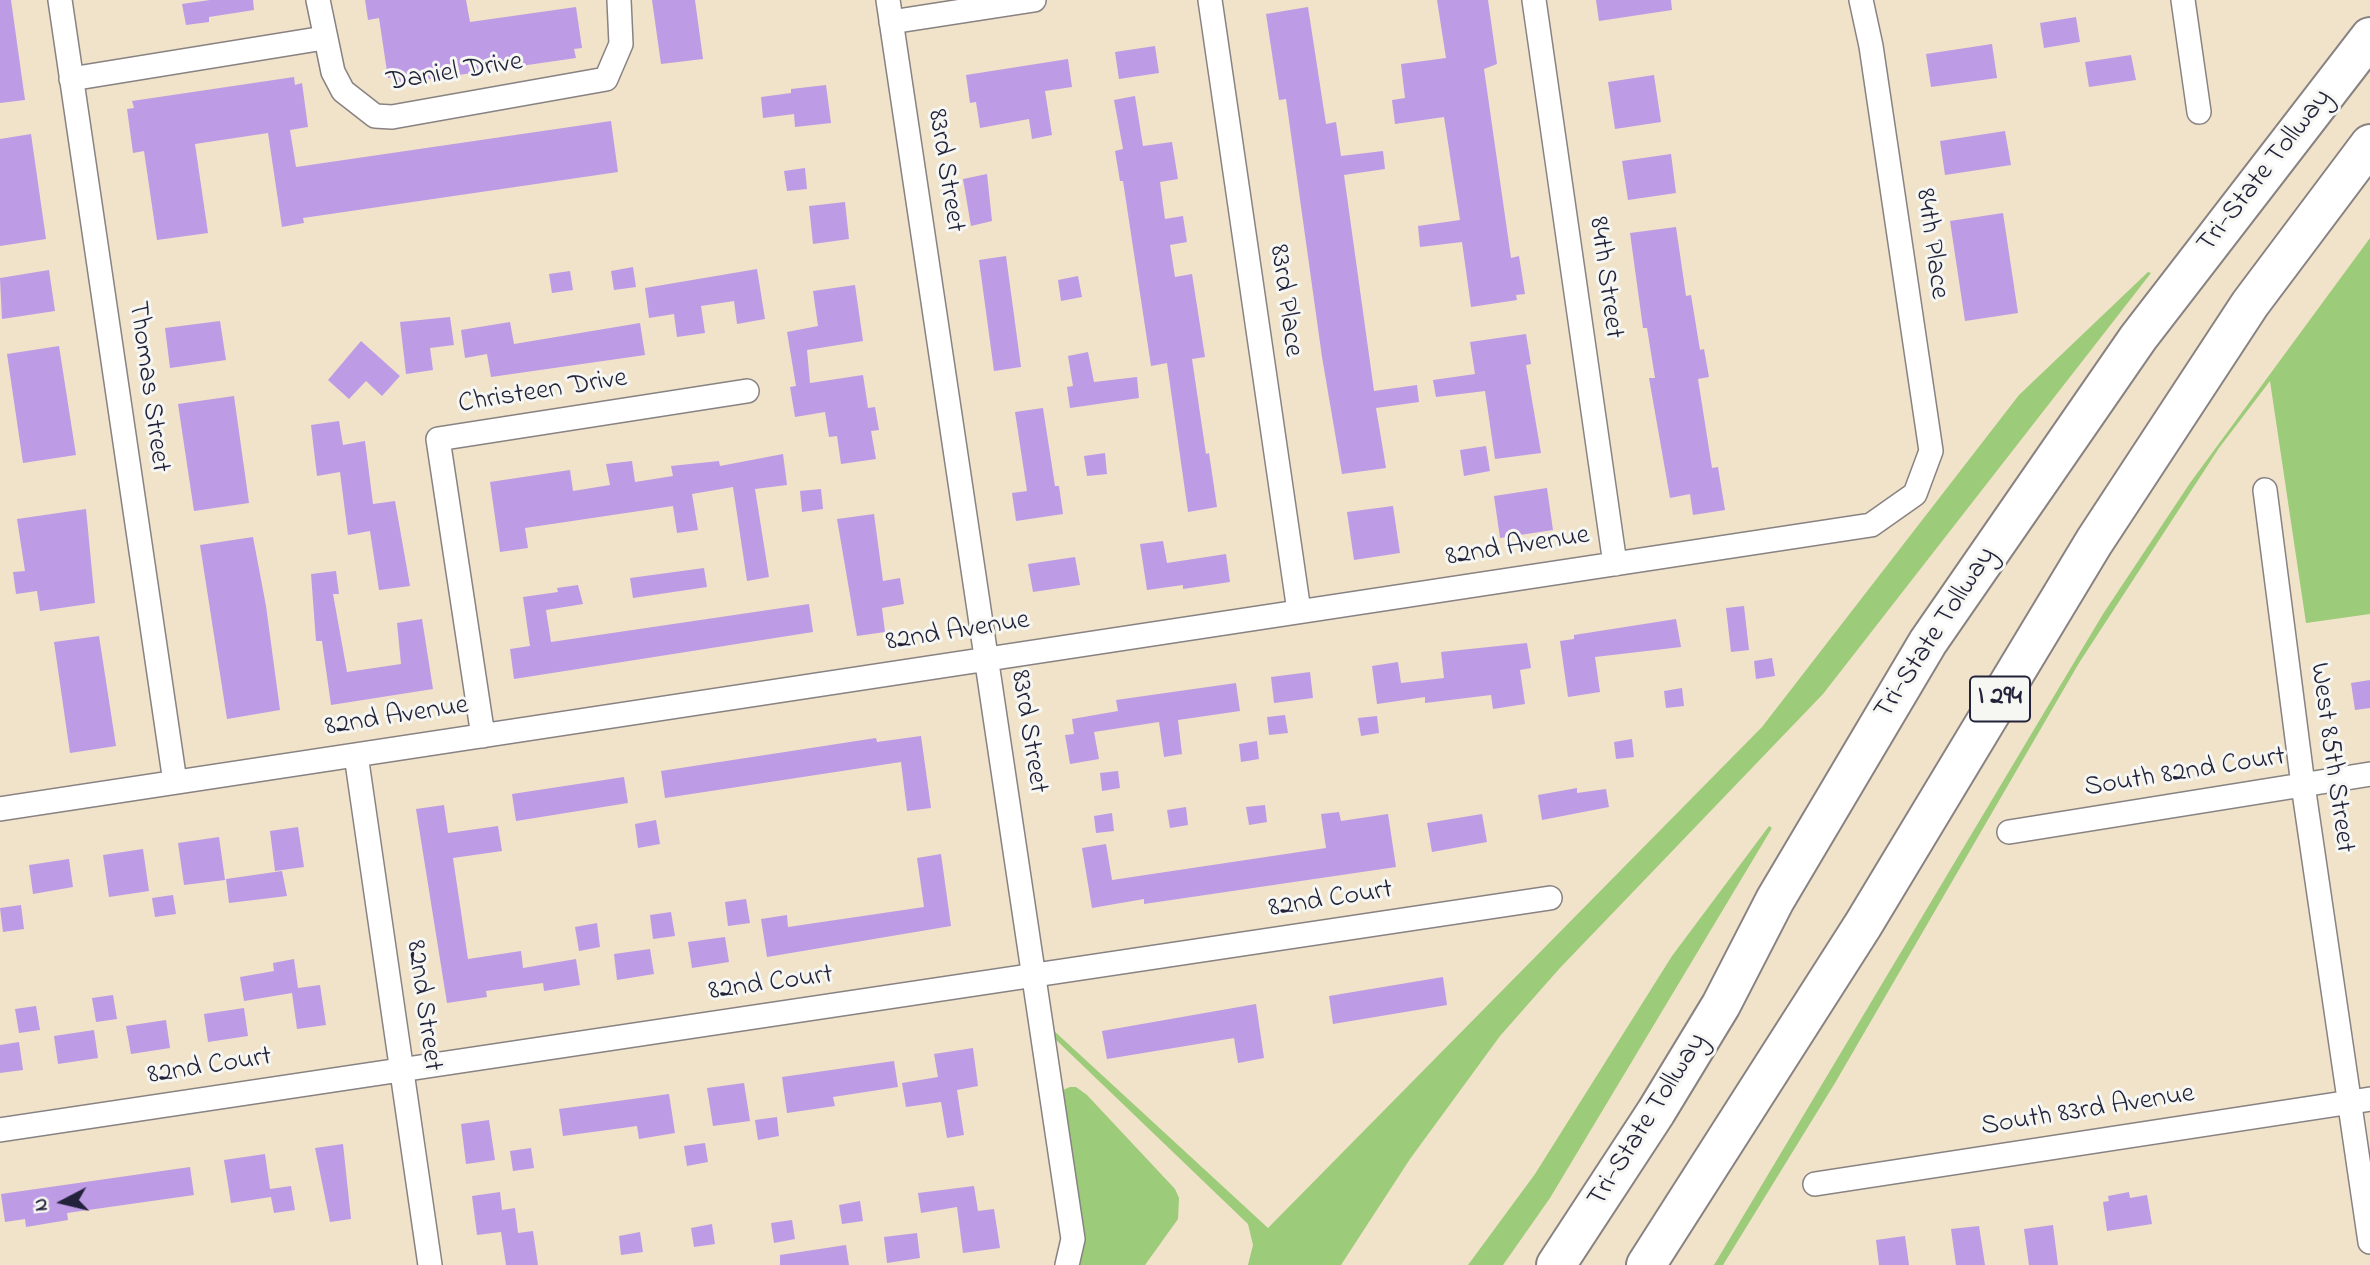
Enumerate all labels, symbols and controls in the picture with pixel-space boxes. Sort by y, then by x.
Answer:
street label: Daniel Drive [385,47,525,101]
street label: Tri-State Tollway [2192,83,2340,261]
street label: 83rd Street [918,107,970,235]
street label: 84th Place [1906,187,1954,301]
street label: 84th Street [1579,215,1629,341]
street label: 83rd Place [1260,243,1308,359]
street label: Thomas Street [118,299,176,475]
street label: Christeen Drive [456,363,630,423]
street label: 82nd Avenue [1444,520,1592,576]
street label: Tri-State Tollway [1869,541,2005,727]
street label: 82nd Avenue [884,605,1032,661]
street label: West 85th Street [2300,661,2360,855]
street label: 83rd Street [1001,668,1053,796]
road number: I 294 [1970,677,2030,722]
street label: 82nd Avenue [323,690,471,746]
street label: South 82nd Court [2082,742,2288,806]
street label: 82nd Court [1267,875,1395,927]
street label: 82nd Street [396,939,448,1073]
street label: 82nd Court [707,960,835,1010]
street label: Tri-State Tollway [1582,1028,1716,1214]
street label: 82nd Court [146,1042,274,1094]
street label: South 83rd Avenue [1979,1079,2197,1145]
north arrow [28,1167,98,1237]
text: N [27,1197,56,1213]

